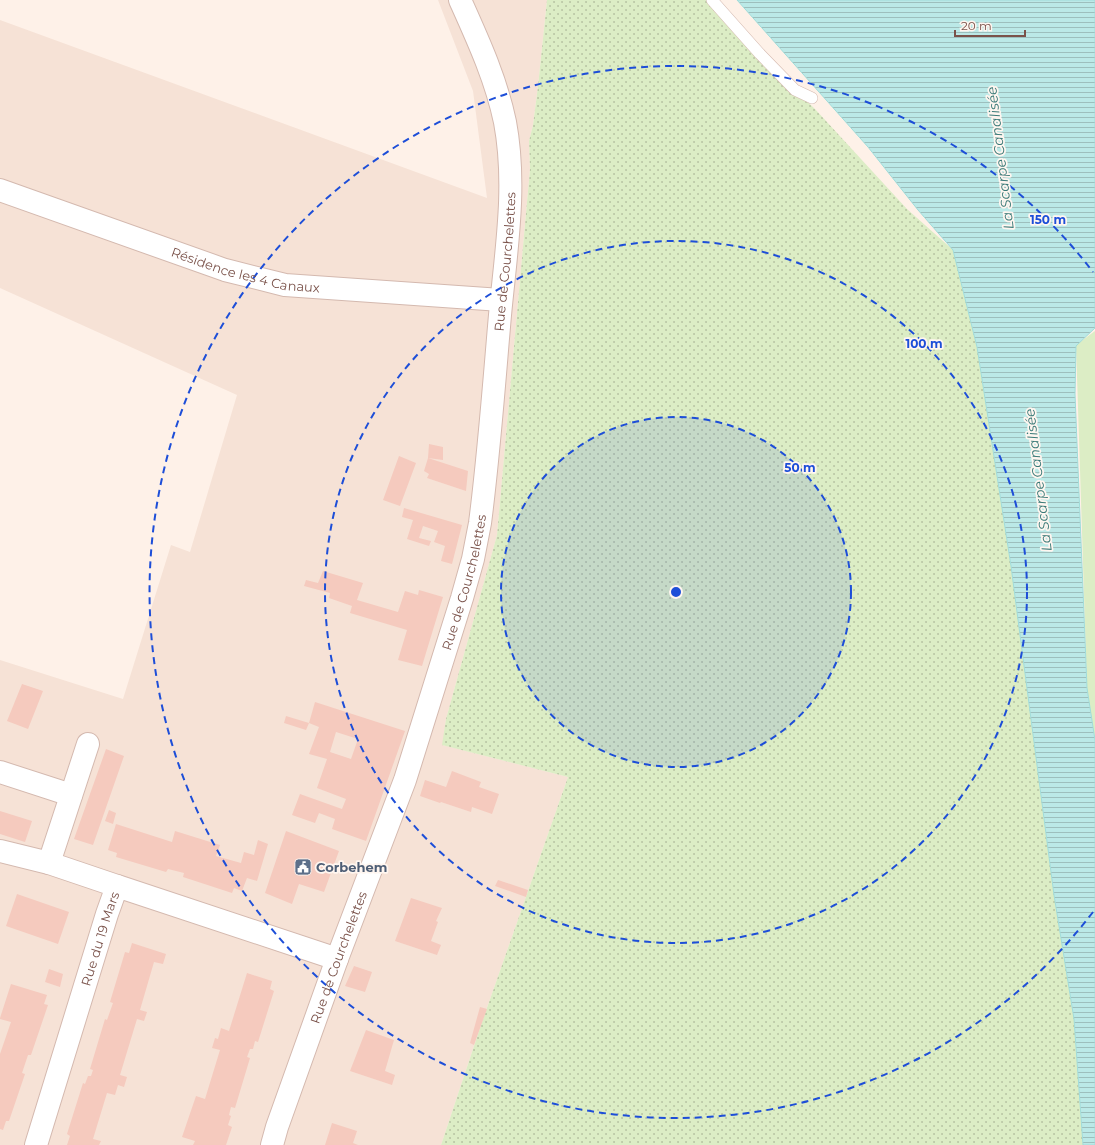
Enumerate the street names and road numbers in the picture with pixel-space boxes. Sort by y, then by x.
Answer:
street label: Rue de Courchelettes [491,192,518,332]
street label: Résidence les 4 Canaux [169,244,320,295]
street label: Rue de Courchelettes [438,514,489,652]
street label: Rue du 19 Mars [77,889,122,988]
street label: Rue de Courchelettes [307,889,370,1026]

